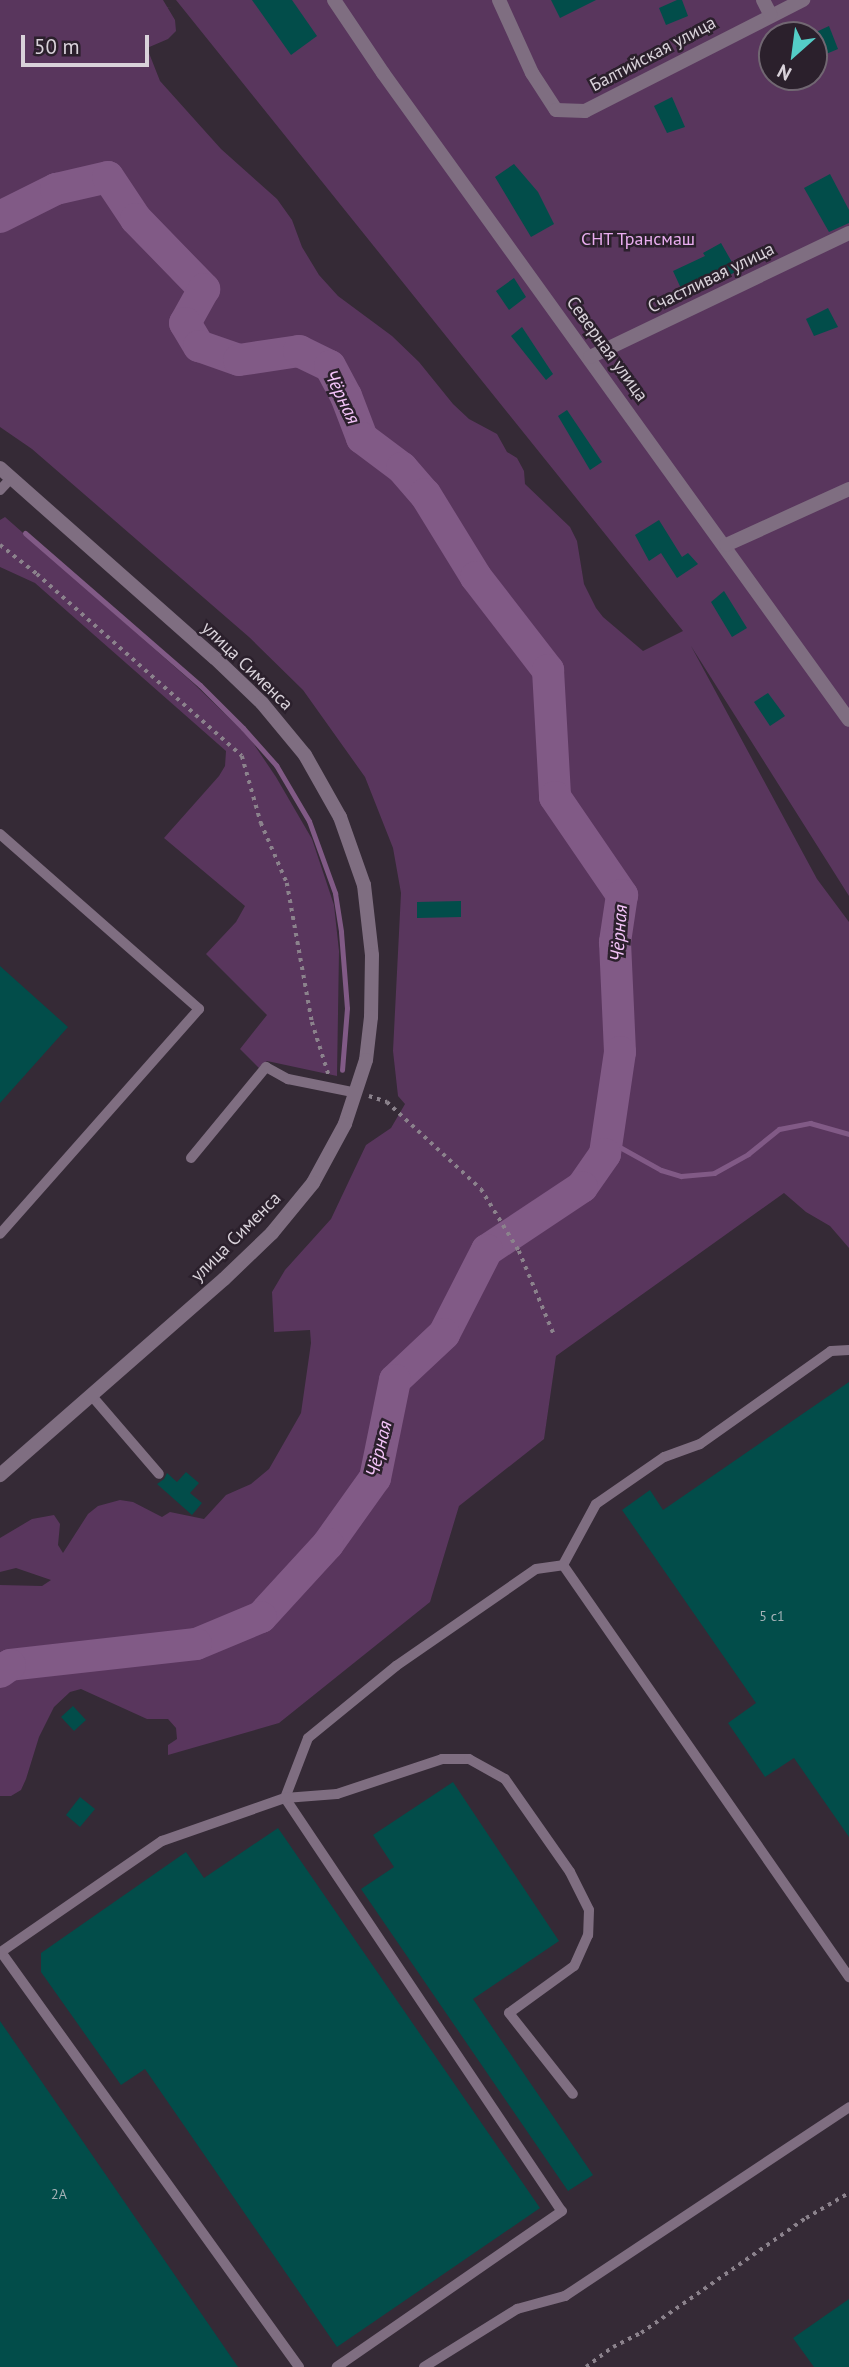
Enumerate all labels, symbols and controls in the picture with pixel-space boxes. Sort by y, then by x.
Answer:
street label: Балтийская улица [586,12,720,96]
scale bar [24,21,152,65]
north arrow [758,21,828,91]
text: 50 m [34,33,80,60]
text: N [773,59,795,86]
park label: СНТ Трансмаш [580,228,696,250]
street label: Счастливая улица [644,238,778,318]
street label: Северная улица [562,292,652,406]
water label: Чёрная [319,366,365,428]
street label: улица Сименса [197,617,297,715]
water label: Чёрная [606,904,632,962]
street label: улица Сименса [187,1188,285,1286]
water label: Чёрная [361,1418,397,1480]
house number: 5 с1 [759,1608,785,1624]
house number: 2А [51,2186,67,2202]

